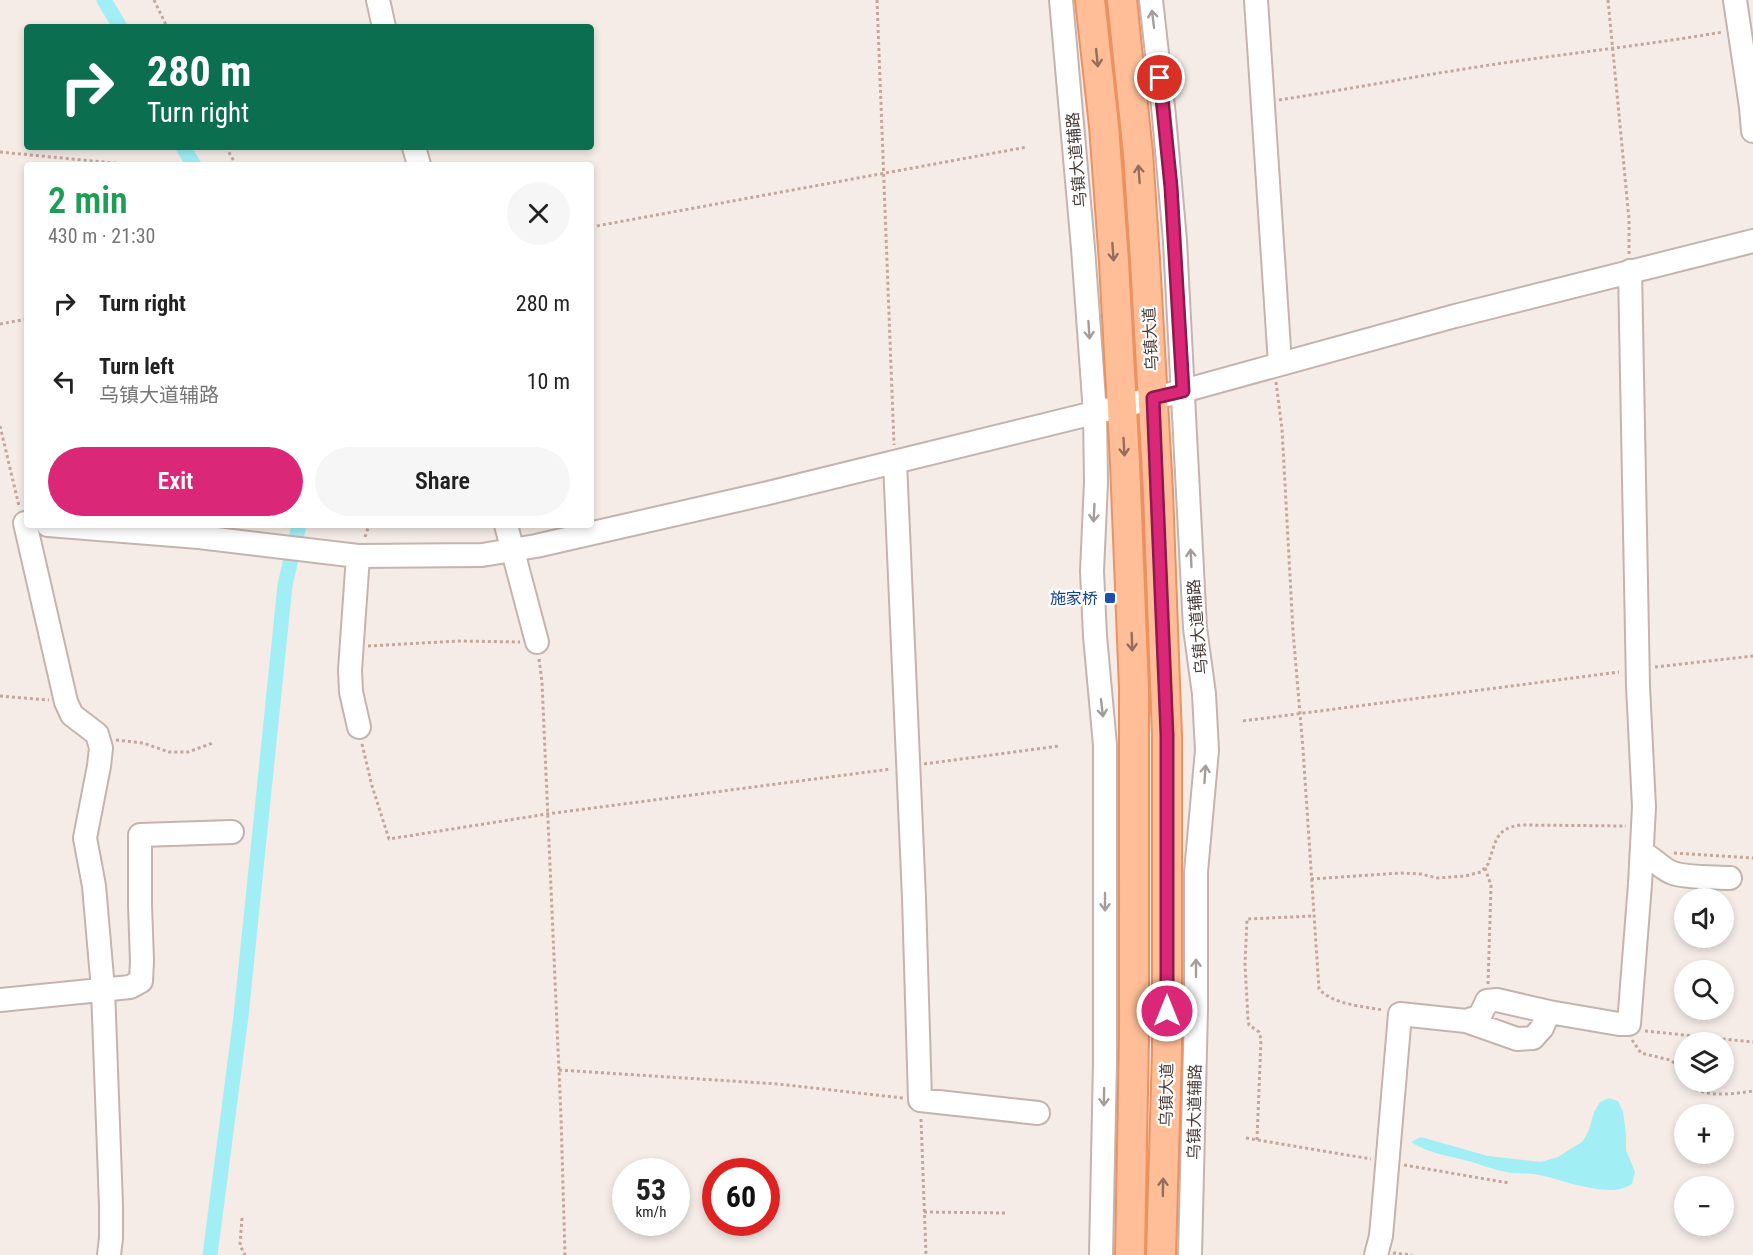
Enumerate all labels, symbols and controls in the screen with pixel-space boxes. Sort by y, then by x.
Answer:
one-way arrow [1147,9,1158,29]
text: 280 m [147,47,252,96]
icon: right [48,48,126,126]
one-way arrow [1092,48,1103,68]
pin [1134,52,1185,103]
icon: arrive [1143,61,1176,94]
text: Turn right [147,97,249,129]
street label: 乌镇大道辅路 [1063,111,1090,209]
one-way arrow [1133,165,1144,185]
text: 2 min [48,180,128,222]
button: close [507,182,570,245]
text: 430 m · 21:30 [48,224,155,248]
one-way arrow [1108,242,1119,262]
icon: right [48,287,81,320]
text: Turn right [99,291,186,316]
text: 280 m [516,291,570,316]
street label: 乌镇大道 [1139,307,1162,371]
one-way arrow [1084,320,1095,340]
text: Turn left [99,354,174,379]
icon: left [48,365,81,398]
text: 10 m [527,369,570,394]
text: 乌镇大道辅路 [99,383,219,407]
one-way arrow [1118,437,1129,457]
button: Exit [48,447,303,516]
button: Share [315,447,570,516]
one-way arrow [1088,503,1099,523]
one-way arrow [1186,549,1197,569]
street label: 乌镇大道辅路 [1184,578,1211,676]
place label: 施家桥 [1050,589,1098,608]
marker: 施家桥 [1103,591,1117,605]
one-way arrow [1127,631,1138,651]
one-way arrow [1097,697,1108,717]
one-way arrow [1200,764,1211,784]
map controls [1674,888,1734,1236]
button: sound [1674,888,1734,948]
one-way arrow [1099,892,1111,912]
one-way arrow [1190,959,1202,979]
button: search [1674,960,1734,1020]
position arrow [1135,979,1199,1043]
button: layers [1674,1032,1734,1092]
street label: 乌镇大道 [1156,1063,1177,1127]
street label: 乌镇大道辅路 [1184,1064,1205,1160]
one-way arrow [1098,1087,1110,1107]
button: + [1674,1104,1734,1164]
speed limit sign: 60 [702,1158,780,1236]
text: 53 [636,1172,666,1207]
button: − [1674,1176,1734,1236]
one-way arrow [1158,1178,1169,1198]
text: km/h [636,1203,666,1221]

